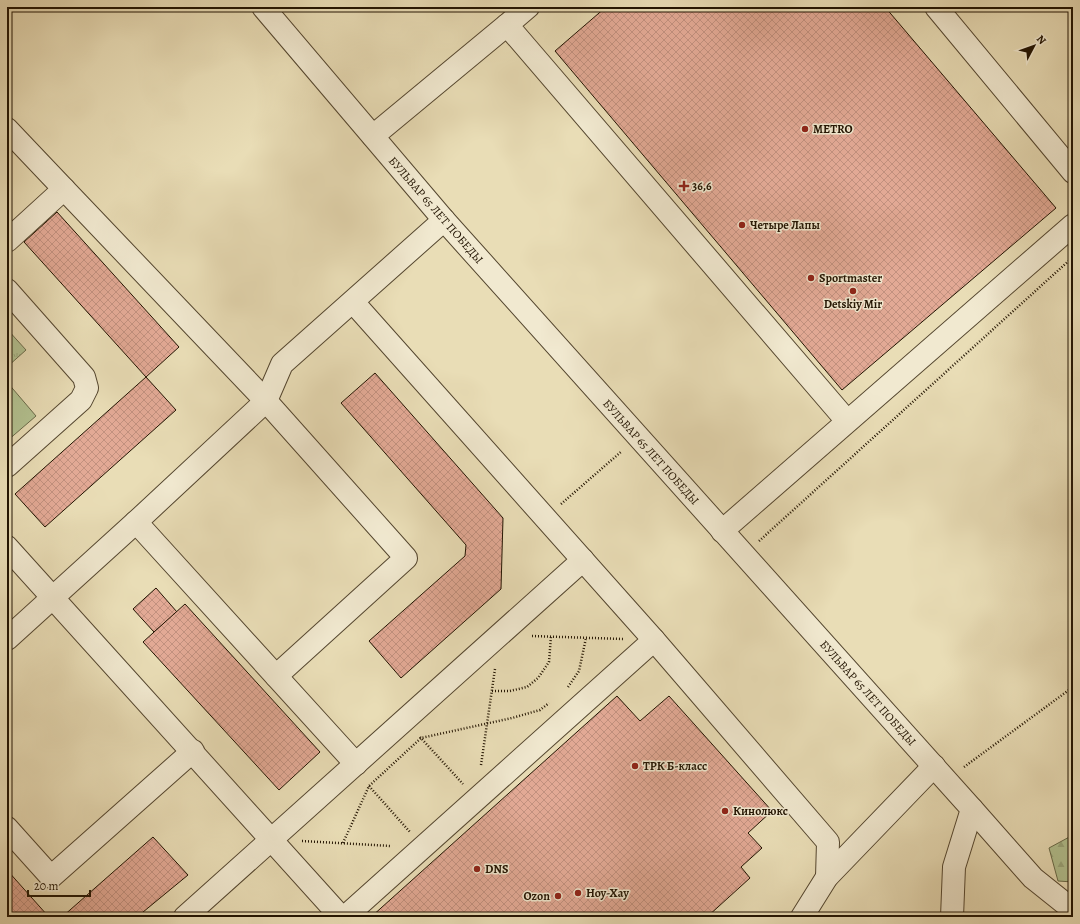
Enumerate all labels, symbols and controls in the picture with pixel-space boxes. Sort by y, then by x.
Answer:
north arrow [1014,26,1054,66]
text: N [1033,32,1049,48]
place label: METRO [813,121,853,137]
marker: METRO [800,124,810,134]
street label: БУЛЬВАР 65 ЛЕТ ПОБЕДЫ [385,153,487,267]
place label: 36,6 [692,178,712,194]
marker: 36,6 [679,181,689,191]
place label: Четыре Лапы [750,217,820,233]
marker: Четыре Лапы [737,220,747,230]
place label: Sportmaster [819,270,882,286]
marker: Sportmaster [806,273,816,283]
marker: Detskiy Mir [848,286,858,296]
place label: Detskiy Mir [824,296,882,312]
street label: БУЛЬВАР 65 ЛЕТ ПОБЕДЫ [599,396,703,508]
street label: БУЛЬВАР 65 ЛЕТ ПОБЕДЫ [816,637,920,749]
place label: ТРК Б-класс [643,758,707,774]
marker: ТРК Б-класс [630,761,640,771]
place label: Кинолюкс [733,803,788,819]
marker: Кинолюкс [720,806,730,816]
place label: DNS [485,861,509,877]
marker: DNS [472,864,482,874]
scale bar [28,872,90,898]
text: 20 m [34,878,58,894]
place label: Ноу-Хау [586,885,629,901]
place label: Ozon [523,888,550,904]
marker: Ноу-Хау [573,888,583,898]
marker: Ozon [553,891,563,901]

